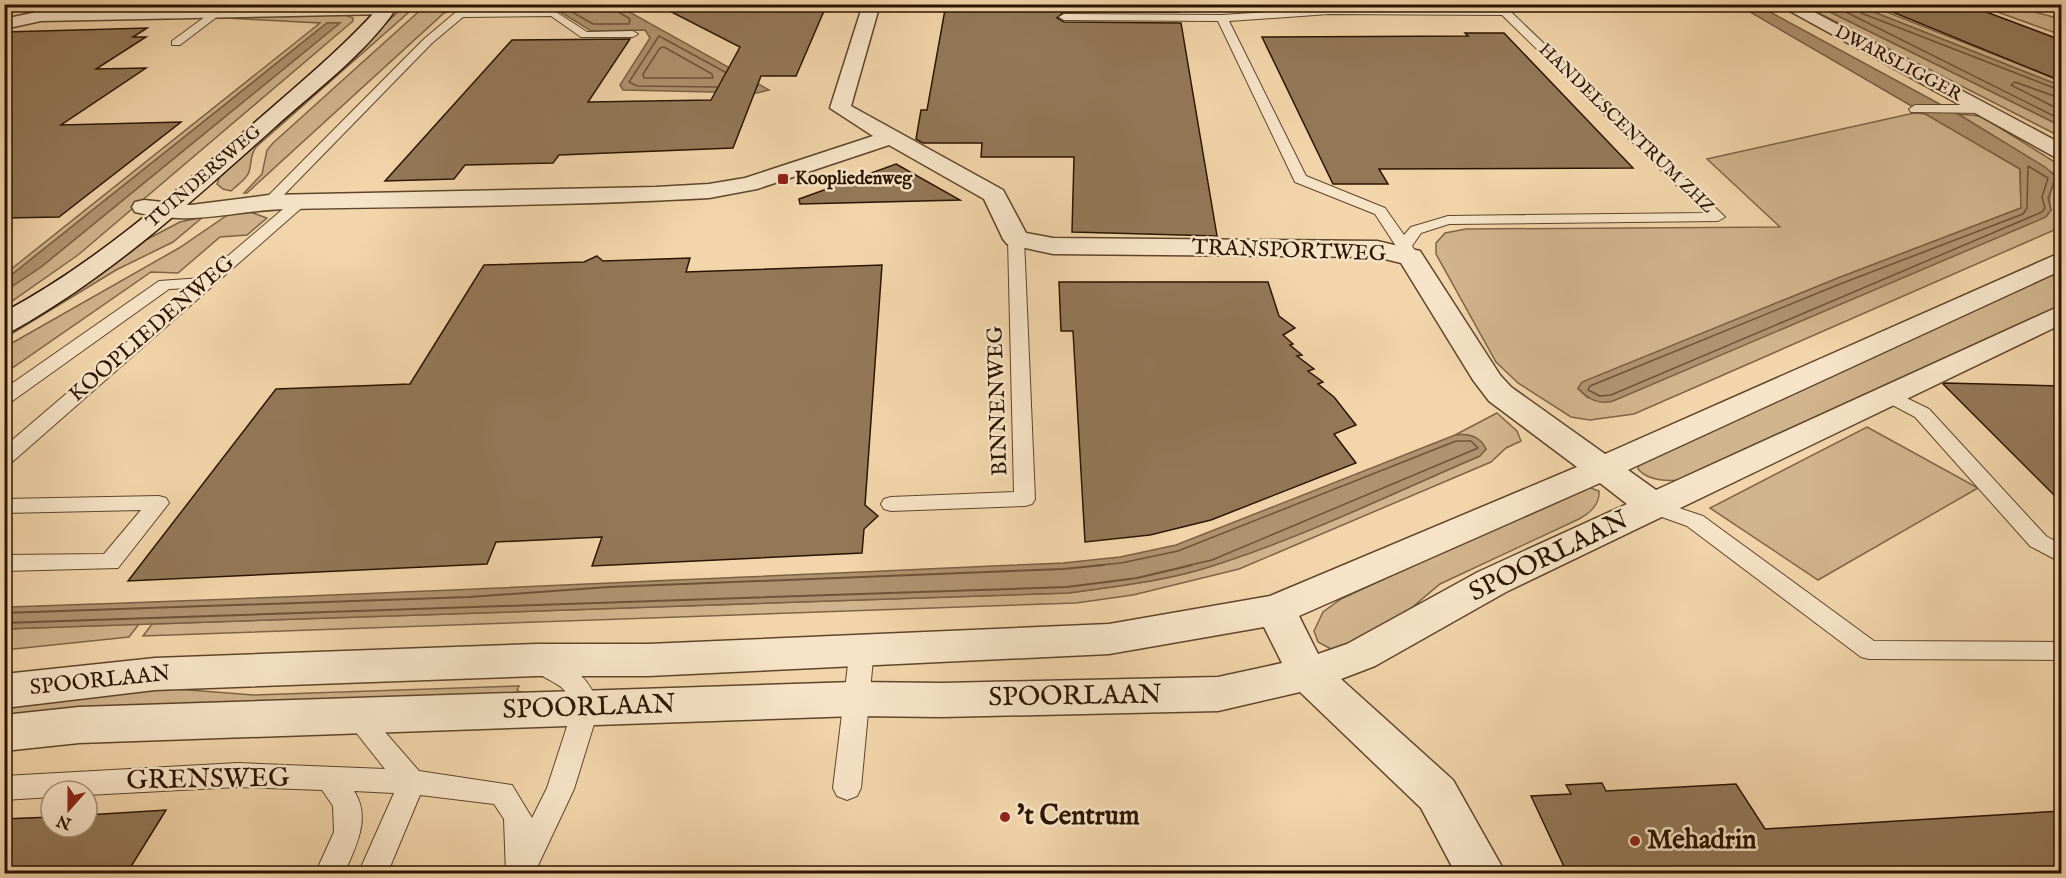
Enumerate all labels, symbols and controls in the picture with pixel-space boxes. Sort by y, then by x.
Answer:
street label: DWARSLIGGER [1831,21,1967,108]
street label: HANDELSCENTRUM ZHZ [1533,39,1719,219]
street label: TUINDERSWEG [142,120,267,233]
place label: Koopliedenweg [795,168,913,191]
marker: Koopliedenweg [776,172,790,186]
street label: TRANSPORTWEG [1191,234,1387,268]
street label: KOOPLIEDENWEG [63,249,241,409]
street label: BINNENWEG [981,325,1015,476]
street label: SPOORLAAN [1464,504,1634,610]
street label: SPOORLAAN [28,660,172,702]
street label: SPOORLAAN [988,678,1162,716]
street label: SPOORLAAN [502,688,676,728]
street label: GRENSWEG [126,762,290,798]
north arrow [39,779,99,839]
place label: 't Centrum [1017,800,1140,834]
text: N [54,809,75,833]
marker: 't Centrum [998,810,1012,824]
place label: Mehadrin [1647,824,1757,858]
marker: Mehadrin [1628,834,1642,848]

